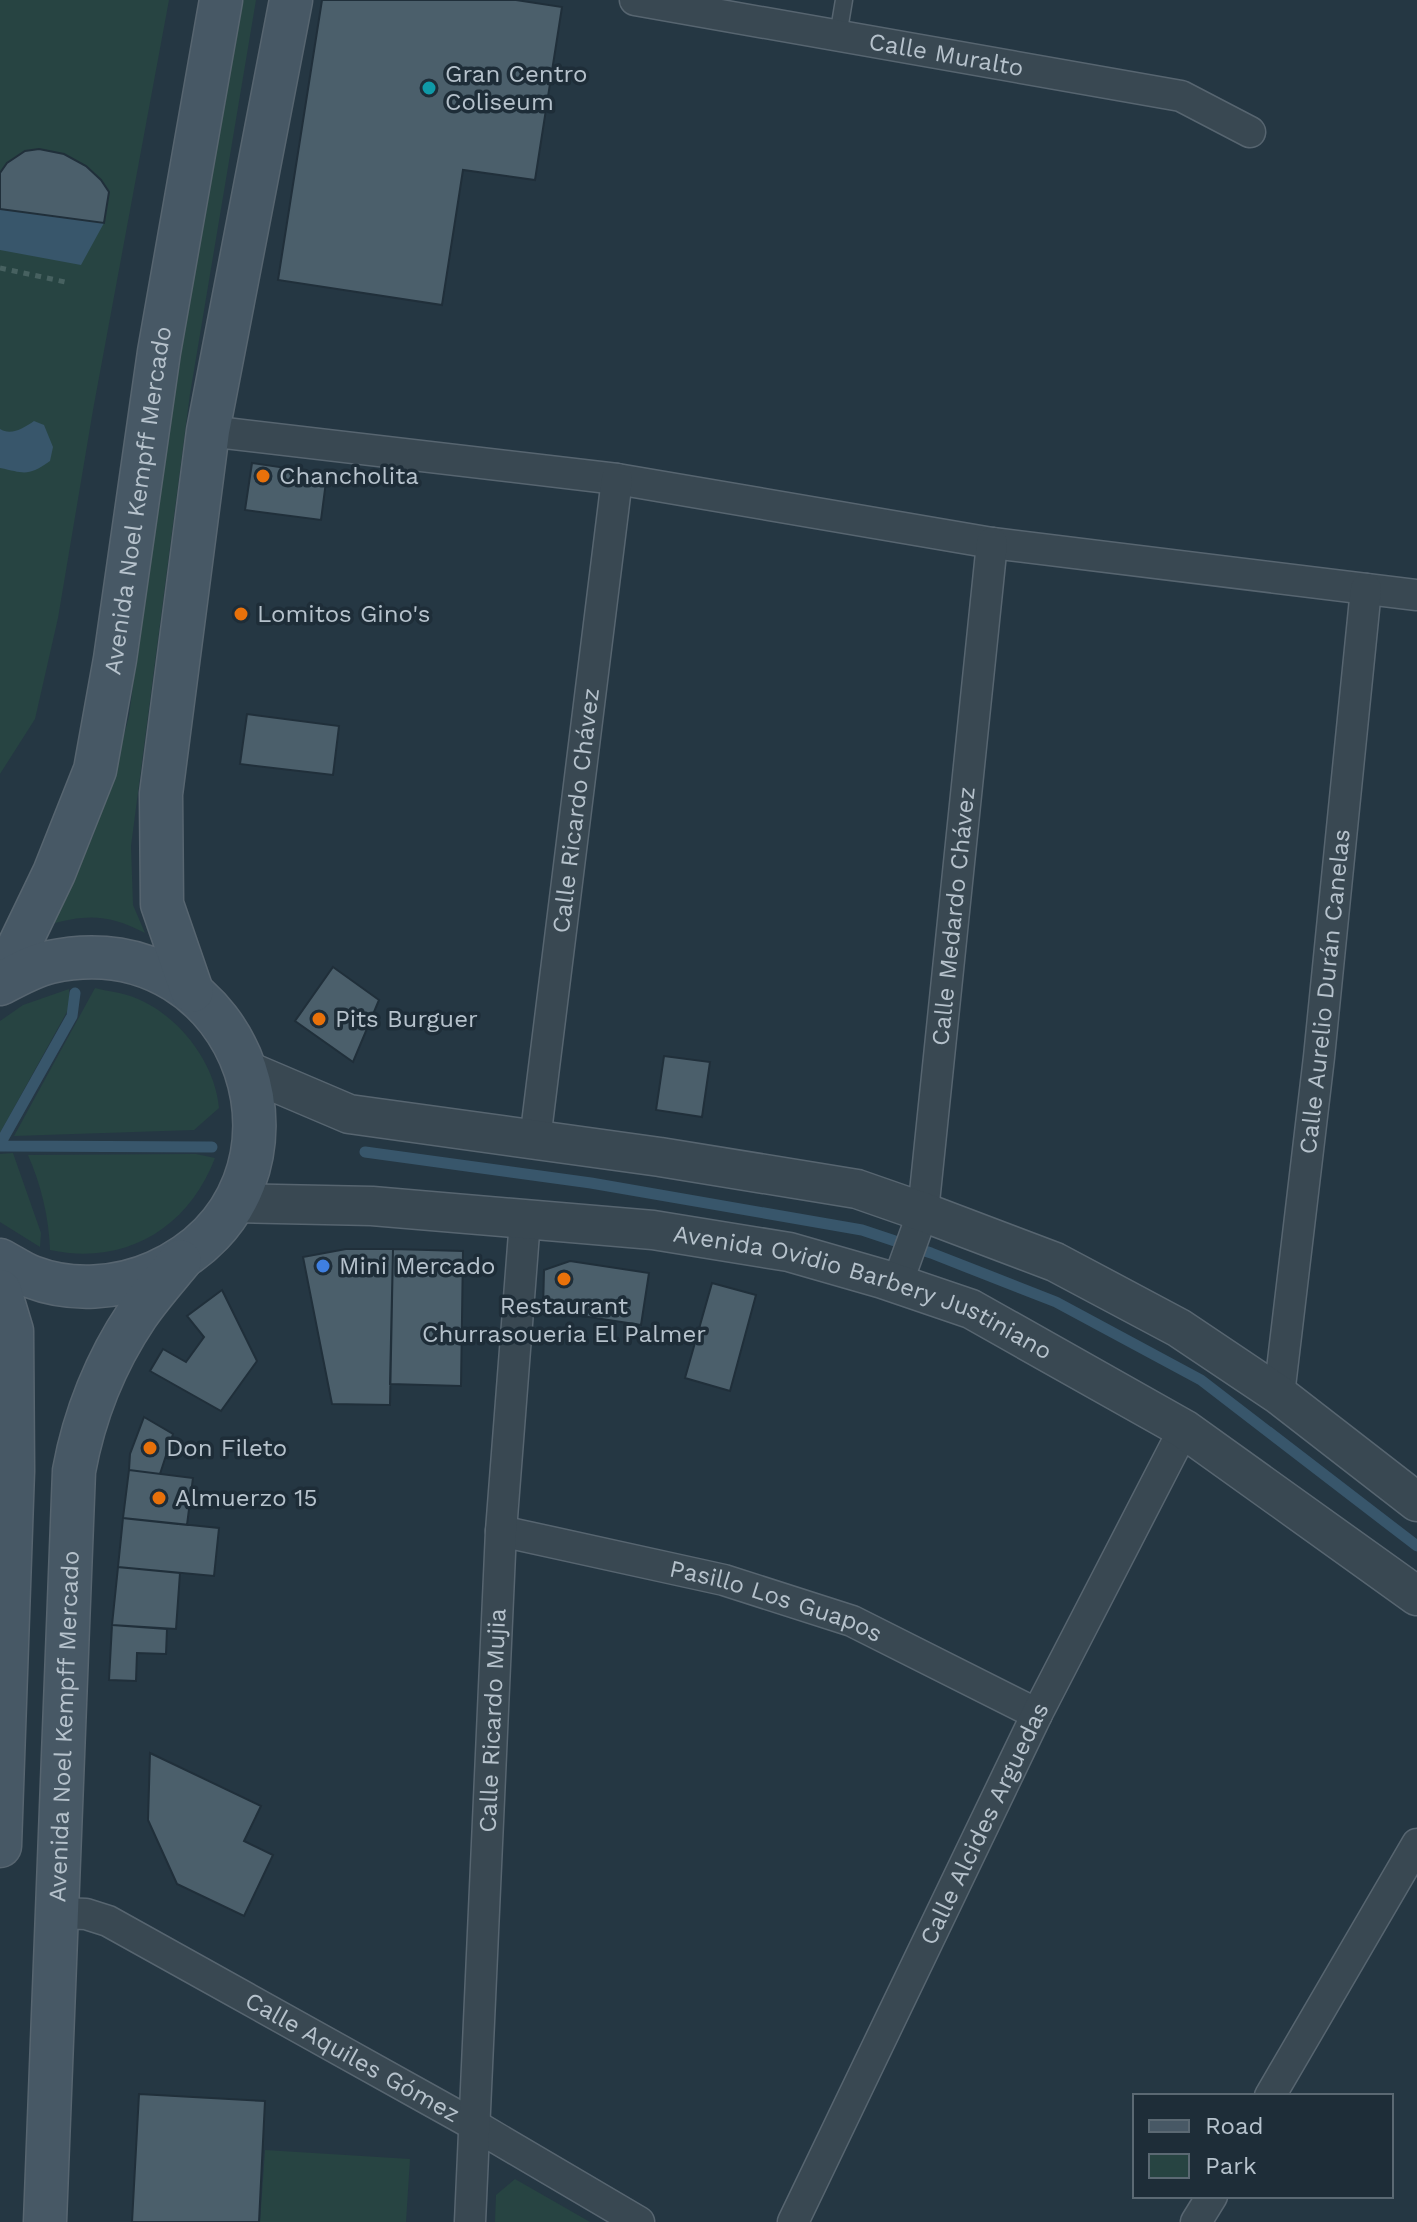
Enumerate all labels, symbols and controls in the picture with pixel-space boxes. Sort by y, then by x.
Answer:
street label: Calle Muralto [867,27,1026,82]
place label: Gran Centro Coliseum [445,60,587,116]
marker: Gran Centro Coliseum [420,79,438,97]
street label: Avenida Noel Kempff Mercado [98,324,177,677]
place label: Chancholita [279,462,419,490]
marker: Chancholita [254,467,272,485]
place label: Lomitos Gino's [257,600,430,628]
marker: Lomitos Gino's [232,605,250,623]
street label: Calle Ricardo Chávez [547,686,605,935]
street label: Calle Medardo Chávez [926,785,981,1047]
street label: Calle Aurelio Durán Canelas [1294,828,1356,1156]
place label: Pits Burguer [335,1005,478,1033]
marker: Pits Burguer [310,1010,328,1028]
street label: Avenida Ovidio Barbery Justiniano [671,1219,1057,1366]
place label: Mini Mercado [339,1252,495,1280]
marker: Mini Mercado [314,1257,332,1275]
marker: Restaurant Churrasoueria El Palmer [555,1270,573,1288]
place label: Restaurant Churrasoueria El Palmer [422,1292,706,1348]
place label: Don Fileto [166,1434,287,1462]
marker: Don Fileto [141,1439,159,1457]
place label: Almuerzo 15 [175,1484,318,1512]
marker: Almuerzo 15 [150,1489,168,1507]
street label: Avenida Noel Kempff Mercado [43,1550,85,1903]
street label: Pasillo Los Guapos [667,1554,887,1648]
street label: Calle Ricardo Mujia [473,1608,512,1833]
street label: Calle Alcides Arguedas [914,1698,1055,1949]
street label: Calle Aquiles Gómez [240,1986,465,2128]
legend [1133,2094,1393,2198]
text: Road [1205,2112,1264,2140]
text: Park [1205,2152,1257,2180]

